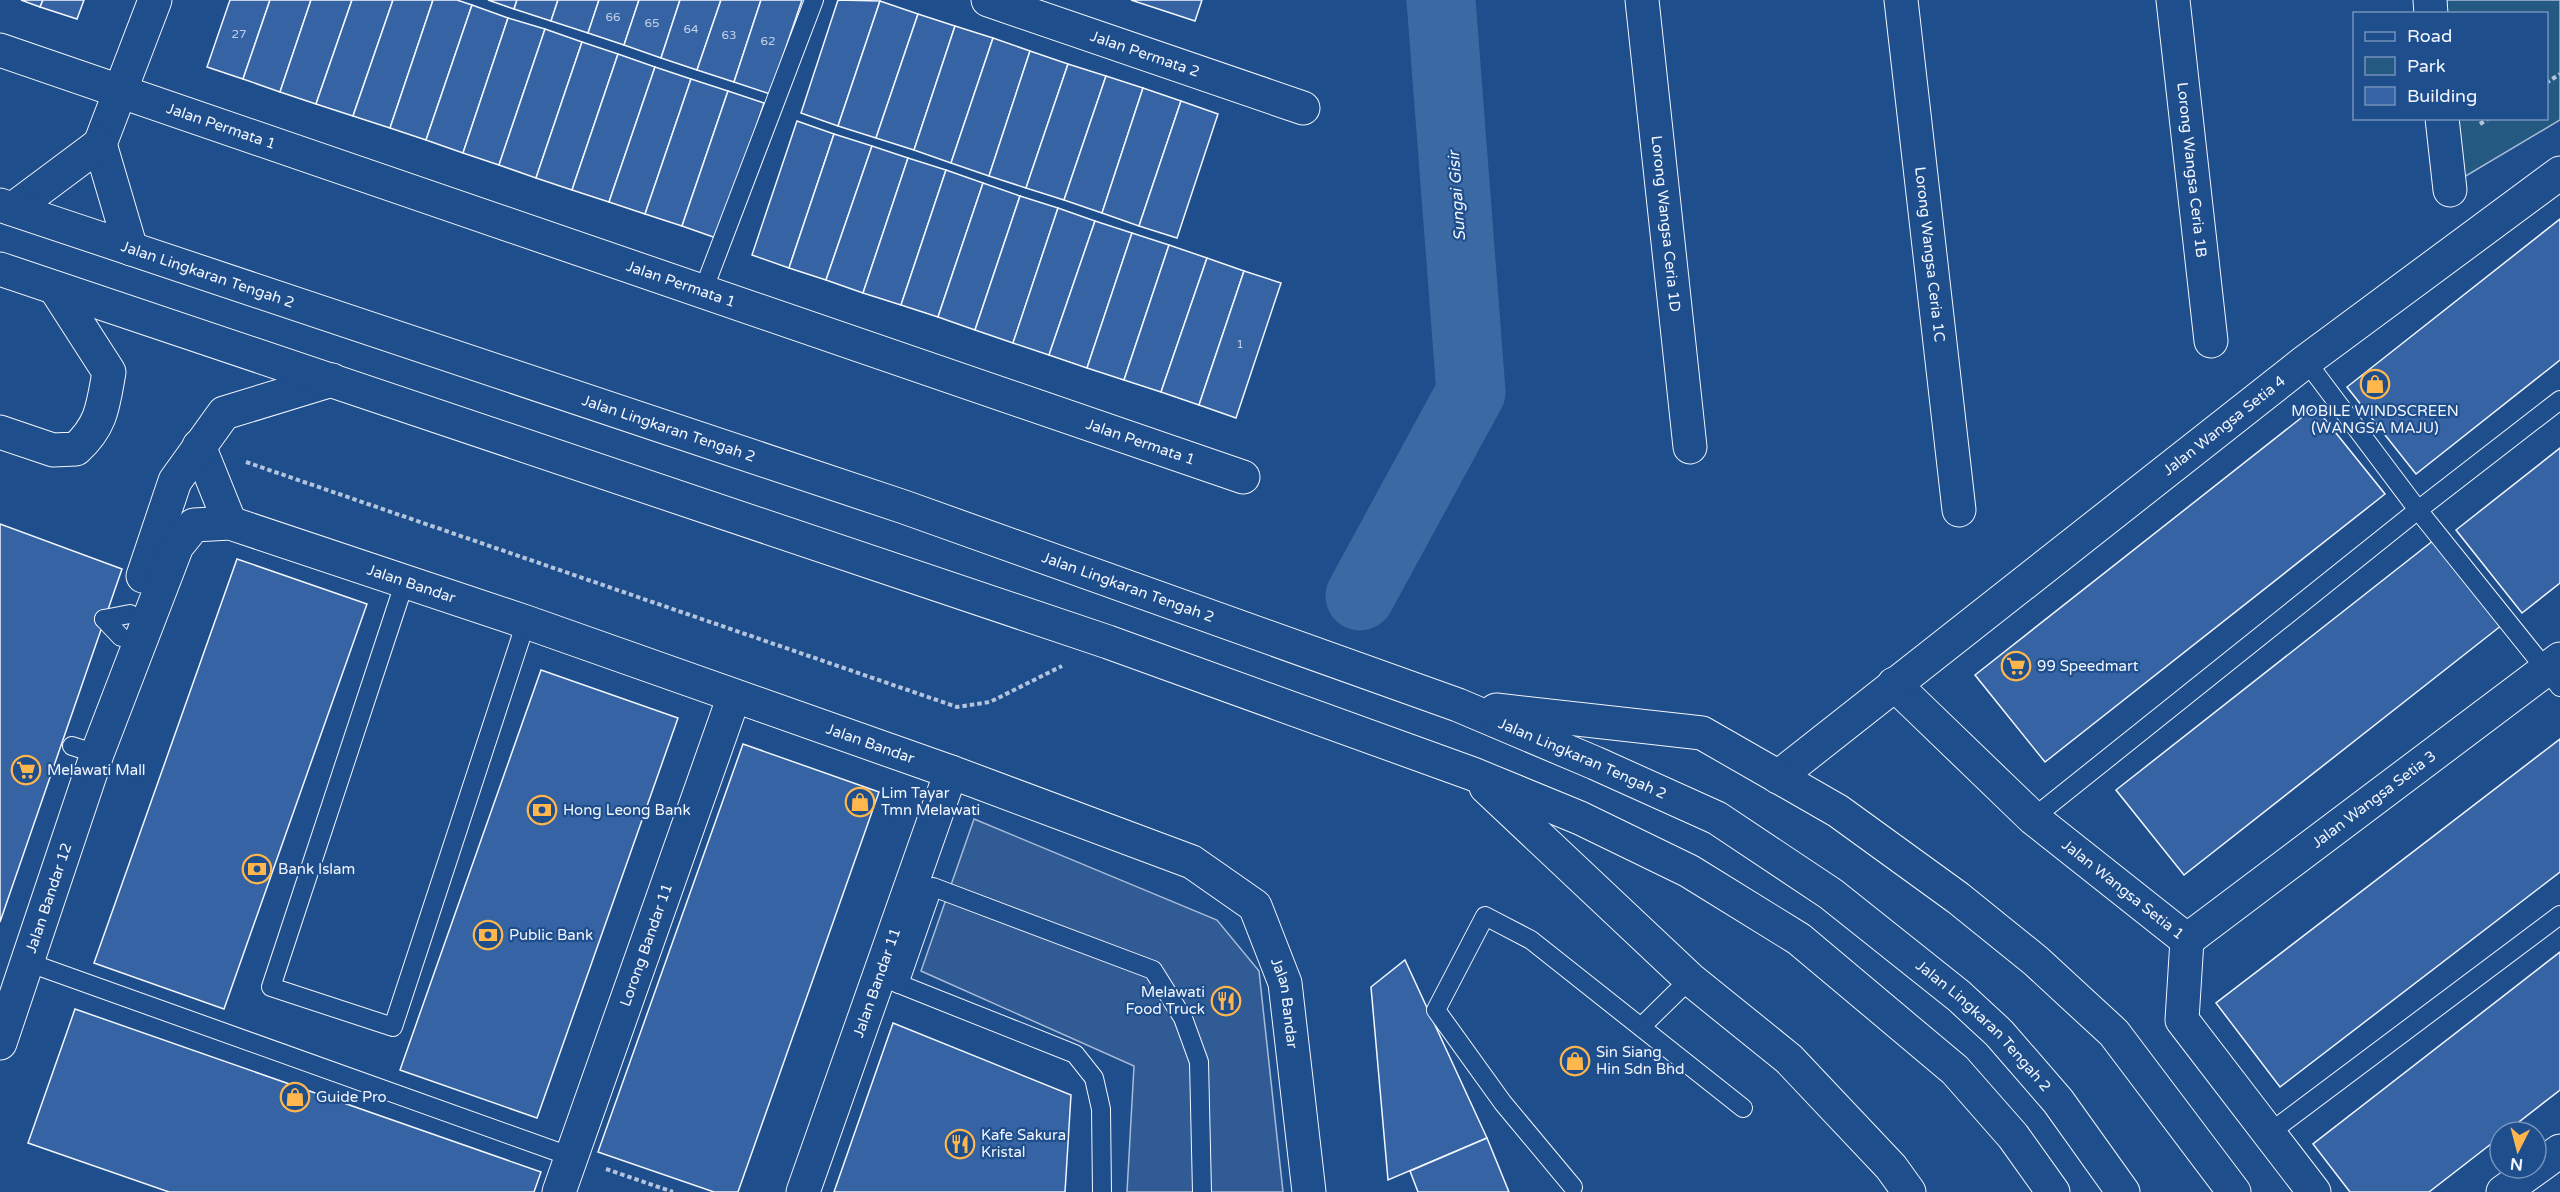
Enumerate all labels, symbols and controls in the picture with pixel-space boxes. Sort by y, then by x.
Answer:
house number: 66 [605,10,621,24]
legend [2353,12,2548,120]
house number: 65 [644,16,660,30]
house number: 64 [683,22,699,36]
text: Road [2407,25,2452,47]
house number: 27 [231,27,247,41]
street label: Jalan Permata 2 [1088,27,1202,81]
house number: 63 [721,28,737,42]
house number: 62 [760,34,776,48]
text: Park [2407,55,2446,77]
street label: Lorong Wangsa Ceria 1B [2173,81,2211,259]
text: Building [2407,85,2477,107]
street label: Jalan Permata 1 [164,99,278,153]
street label: Lorong Wangsa Ceria 1D [1648,135,1684,313]
water label: Sungai Gisir [1444,148,1470,242]
street label: Lorong Wangsa Ceria 1C [1911,166,1949,343]
street label: Jalan Lingkaran Tengah 2 [119,237,297,312]
street label: Jalan Permata 1 [624,257,738,311]
house number: 1 [1236,337,1244,351]
shop icon: MOBILE WINDSCREEN (WANGSA MAJU) [2359,368,2391,400]
street label: Jalan Wangsa Setia 4 [2159,372,2289,479]
street label: Jalan Lingkaran Tengah 2 [580,391,758,466]
place label: MOBILE WINDSCREEN (WANGSA MAJU) [2291,402,2459,437]
street label: Jalan Permata 1 [1084,415,1198,469]
street label: Jalan Lingkaran Tengah 2 [1039,548,1217,626]
street label: Jalan Bandar [365,560,458,607]
supermarket icon: 99 Speedmart [2000,650,2032,682]
place label: 99 Speedmart [2037,657,2139,675]
street label: Jalan Lingkaran Tengah 2 [1496,714,1669,803]
street label: Jalan Bandar [824,720,917,767]
street label: Jalan Wangsa Setia 3 [2308,747,2440,852]
supermarket icon: Melawati Mall [10,754,42,786]
place label: Melawati Mall [47,761,146,779]
place label: Lim Tayar Tmn Melawati [881,784,980,819]
shop icon: Lim Tayar Tmn Melawati [844,786,876,818]
bank icon: Hong Leong Bank [526,794,558,826]
place label: Hong Leong Bank [563,801,691,819]
street label: Jalan Wangsa Setia 1 [2058,835,2188,943]
street label: Jalan Bandar 12 [22,841,76,955]
bank icon: Bank Islam [241,853,273,885]
place label: Bank Islam [278,860,355,878]
street label: Lorong Bandar 11 [616,881,676,1009]
bank icon: Public Bank [472,919,504,951]
street label: Jalan Bandar 11 [849,925,904,1040]
place label: Public Bank [509,926,593,944]
street label: Jalan Bandar [1267,955,1301,1050]
street label: Jalan Lingkaran Tengah 2 [1912,956,2055,1095]
place label: Melawati Food Truck [1126,983,1205,1018]
restaurant icon: Melawati Food Truck [1210,985,1242,1017]
place label: Sin Siang Hin Sdn Bhd [1596,1043,1685,1078]
shop icon: Sin Siang Hin Sdn Bhd [1559,1045,1591,1077]
shop icon: Guide Pro [279,1081,311,1113]
place label: Guide Pro [316,1088,387,1106]
north arrow [2488,1120,2548,1180]
place label: Kafe Sakura Kristal [981,1126,1066,1161]
restaurant icon: Kafe Sakura Kristal [944,1128,976,1160]
text: N [2509,1153,2524,1175]

